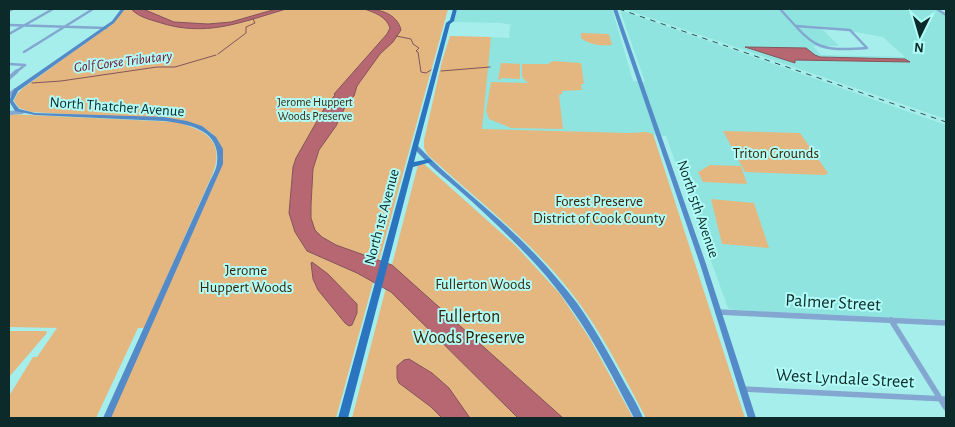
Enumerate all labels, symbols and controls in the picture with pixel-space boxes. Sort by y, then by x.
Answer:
north arrow [895,10,945,60]
text: N [913,40,924,54]
water label: Golf Corse Tributary [73,49,173,75]
street label: North Thatcher Avenue [49,95,185,119]
park label: Jerome Huppert Woods Preserve [277,96,353,122]
park label: Triton Grounds [733,146,819,161]
street label: North 5th Avenue [674,158,722,260]
street label: North 1st Avenue [362,167,402,267]
park label: Forest Preserve District of Cook County [533,194,666,226]
park label: Jerome Huppert Woods [200,263,292,295]
park label: Fullerton Woods [435,277,531,292]
street label: Palmer Street [785,292,881,315]
park label: Fullerton Woods Preserve [413,308,525,347]
street label: West Lyndale Street [775,366,915,392]

